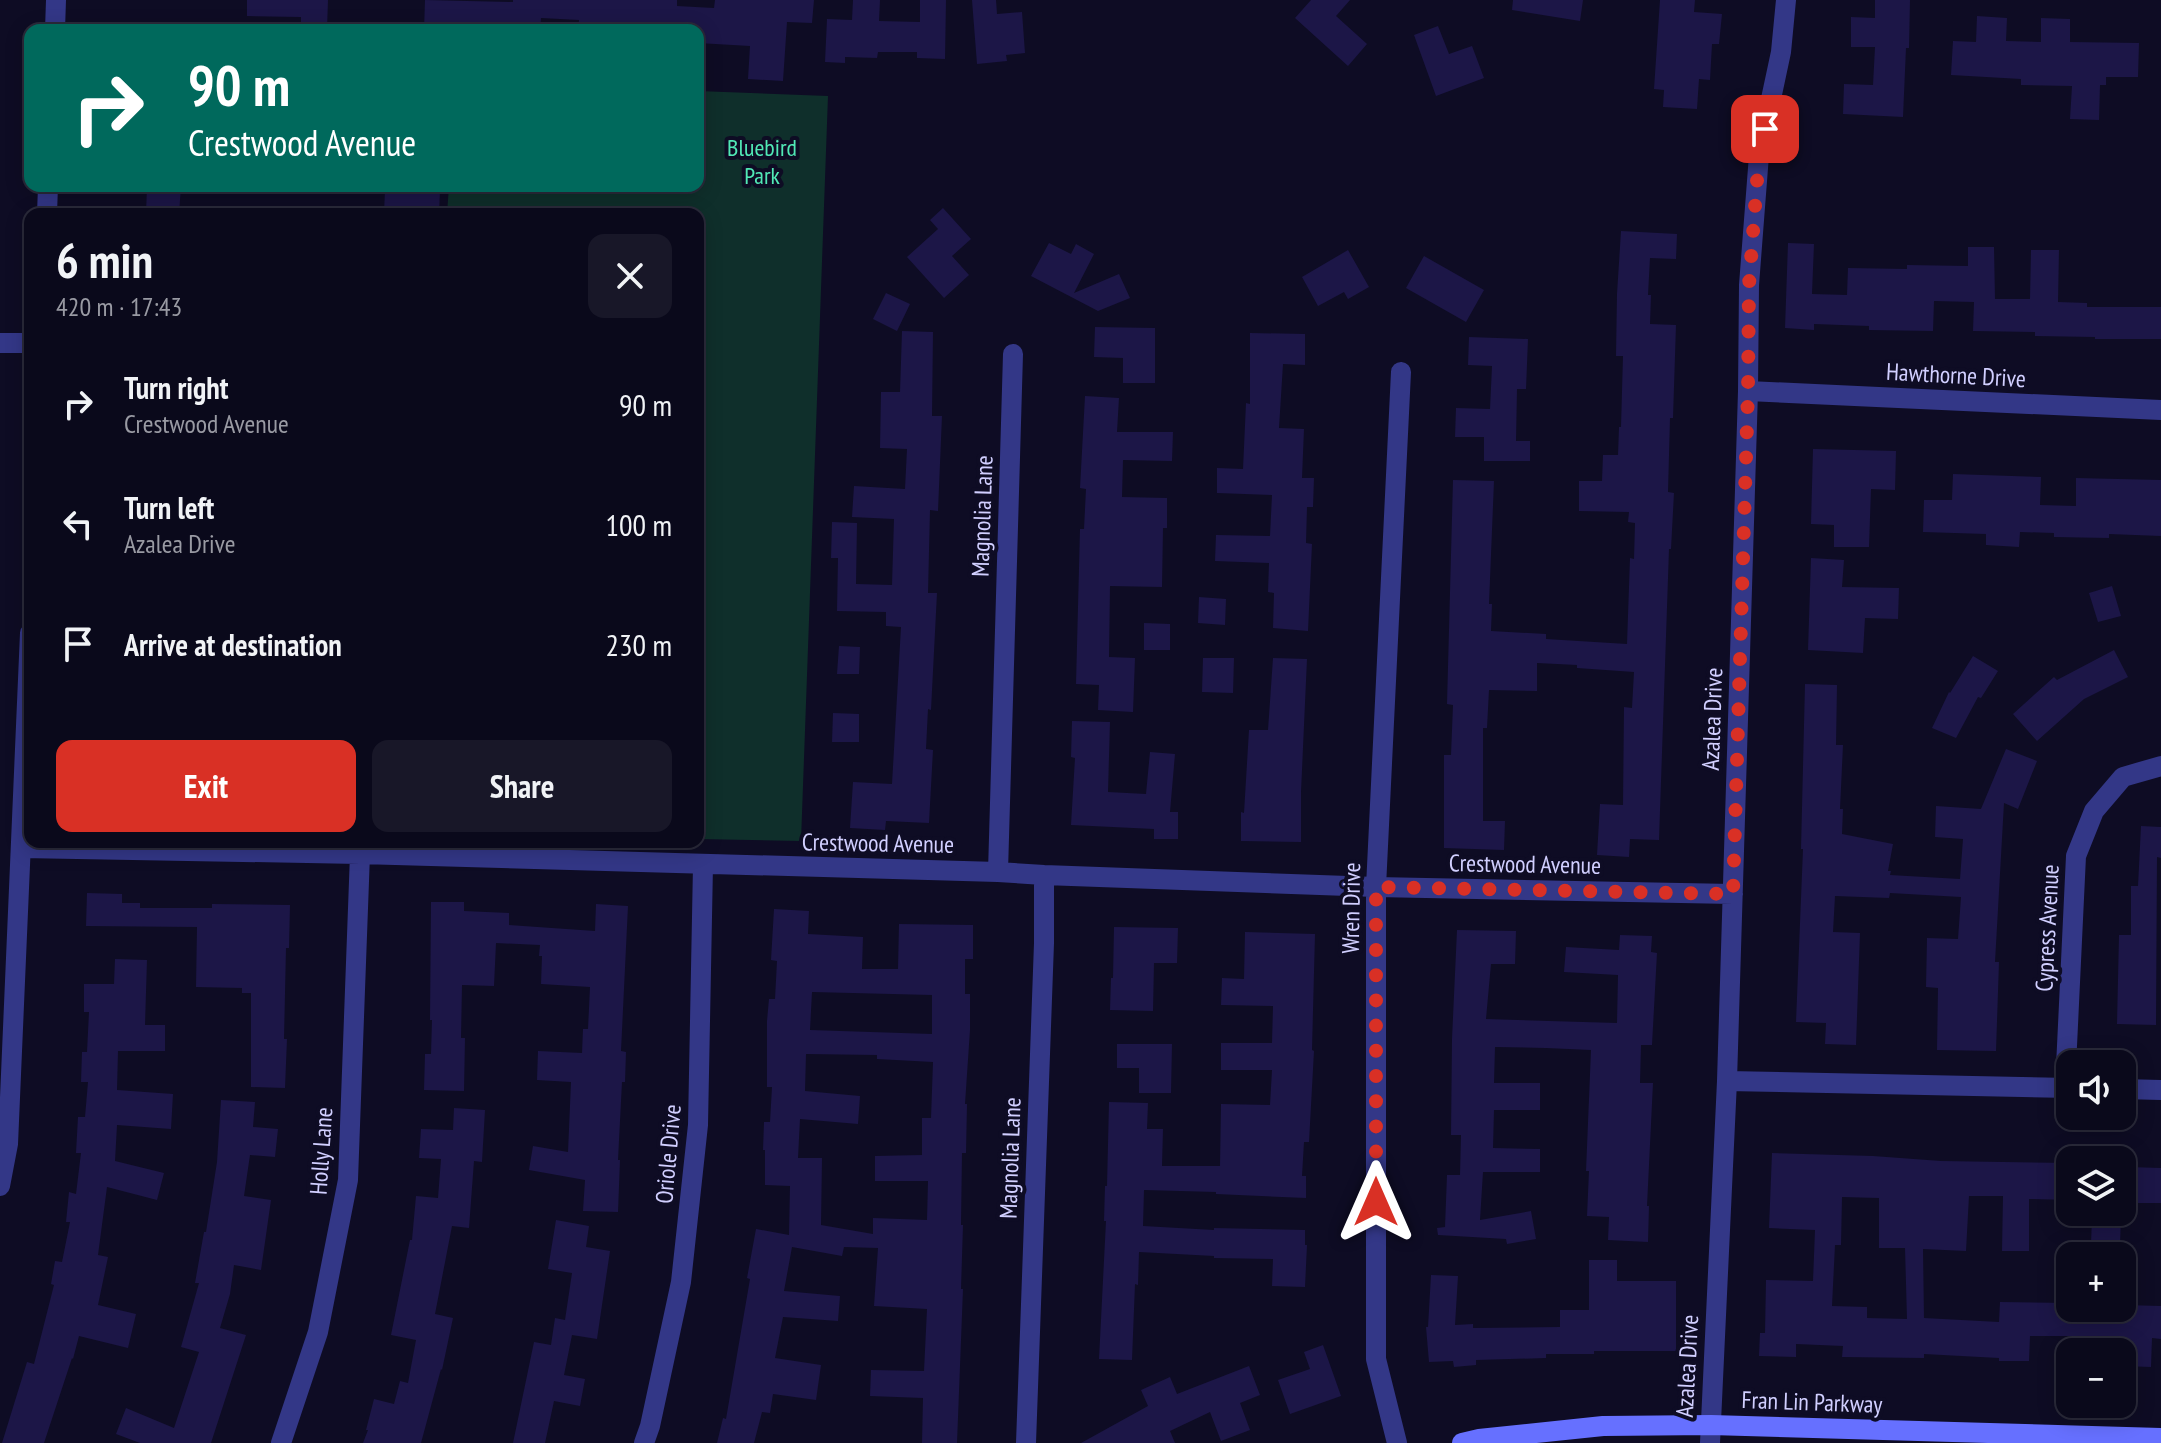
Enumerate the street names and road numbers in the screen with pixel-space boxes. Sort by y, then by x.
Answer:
street label: Hawthorne Drive [1885,356,2027,394]
street label: Magnolia Lane [964,455,1000,577]
street label: Azalea Drive [1695,667,1729,771]
street label: Crestwood Avenue [802,826,954,860]
street label: Crestwood Avenue [1449,847,1601,881]
street label: Wren Drive [1335,862,1367,954]
street label: Cypress Avenue [2028,864,2066,992]
street label: Magnolia Lane [992,1097,1028,1219]
street label: Oriole Drive [648,1103,688,1205]
street label: Holly Lane [302,1106,340,1196]
street label: Azalea Drive [1669,1314,1705,1418]
street label: Fran Lin Parkway [1741,1384,1883,1420]

